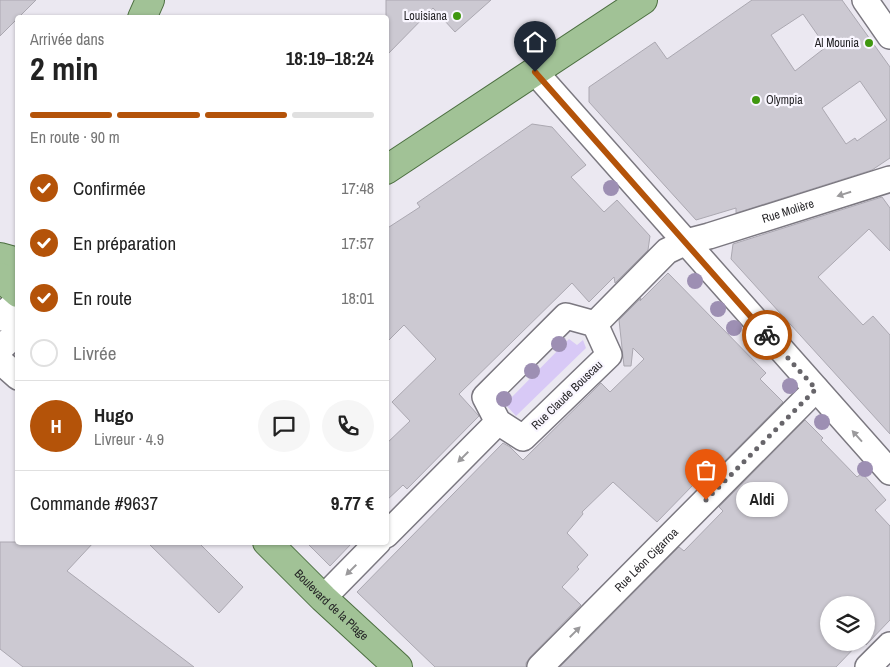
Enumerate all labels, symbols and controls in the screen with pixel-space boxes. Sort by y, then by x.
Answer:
place label: Louisiana [404,8,448,24]
marker: Louisiana [451,10,463,22]
pin [514,21,556,72]
text: Arrivée dans [30,28,104,50]
icon: home [521,28,549,56]
place label: Al Mounia [814,35,860,51]
marker: Al Mounia [863,37,875,49]
text: 18:19–18:24 [286,45,374,71]
text: 2 min [30,47,99,90]
place label: Olympia [766,92,803,108]
marker: Olympia [750,94,762,106]
text: En route · 90 m [30,126,120,148]
icon: check [30,174,58,202]
text: Confirmée [73,175,146,201]
text: 17:48 [341,177,374,199]
one-way arrow [836,191,851,198]
street label: Rue Molière [760,195,816,227]
icon: check [30,229,58,257]
text: En préparation [73,230,176,256]
text: 17:57 [341,232,374,254]
icon: check [30,284,58,312]
text: En route [73,285,132,311]
text: 18:01 [341,287,374,309]
courier [742,310,792,360]
icon: bike [753,321,781,349]
text: Livrée [73,340,116,366]
street label: Rue Claude Bouscau [528,357,606,433]
button: chat [258,400,310,452]
button: phone [322,400,374,452]
text: Hugo [94,402,134,428]
text: H [50,413,62,439]
text: Livreur · 4.9 [94,428,164,450]
one-way arrow [852,429,863,442]
pin [685,449,727,500]
one-way arrow [458,450,470,462]
icon: bag [692,456,720,484]
callout: Aldi [736,482,788,518]
text: Aldi [750,488,774,510]
text: Commande #9637 [30,490,158,516]
text: 9.77 € [331,490,374,516]
street label: Rue Léon Cigarroa [611,524,682,595]
one-way arrow [345,564,357,576]
street label: Boulevard de la Plage [291,566,372,644]
map controls [820,596,875,651]
button: layers [820,596,875,651]
one-way arrow [569,627,581,639]

